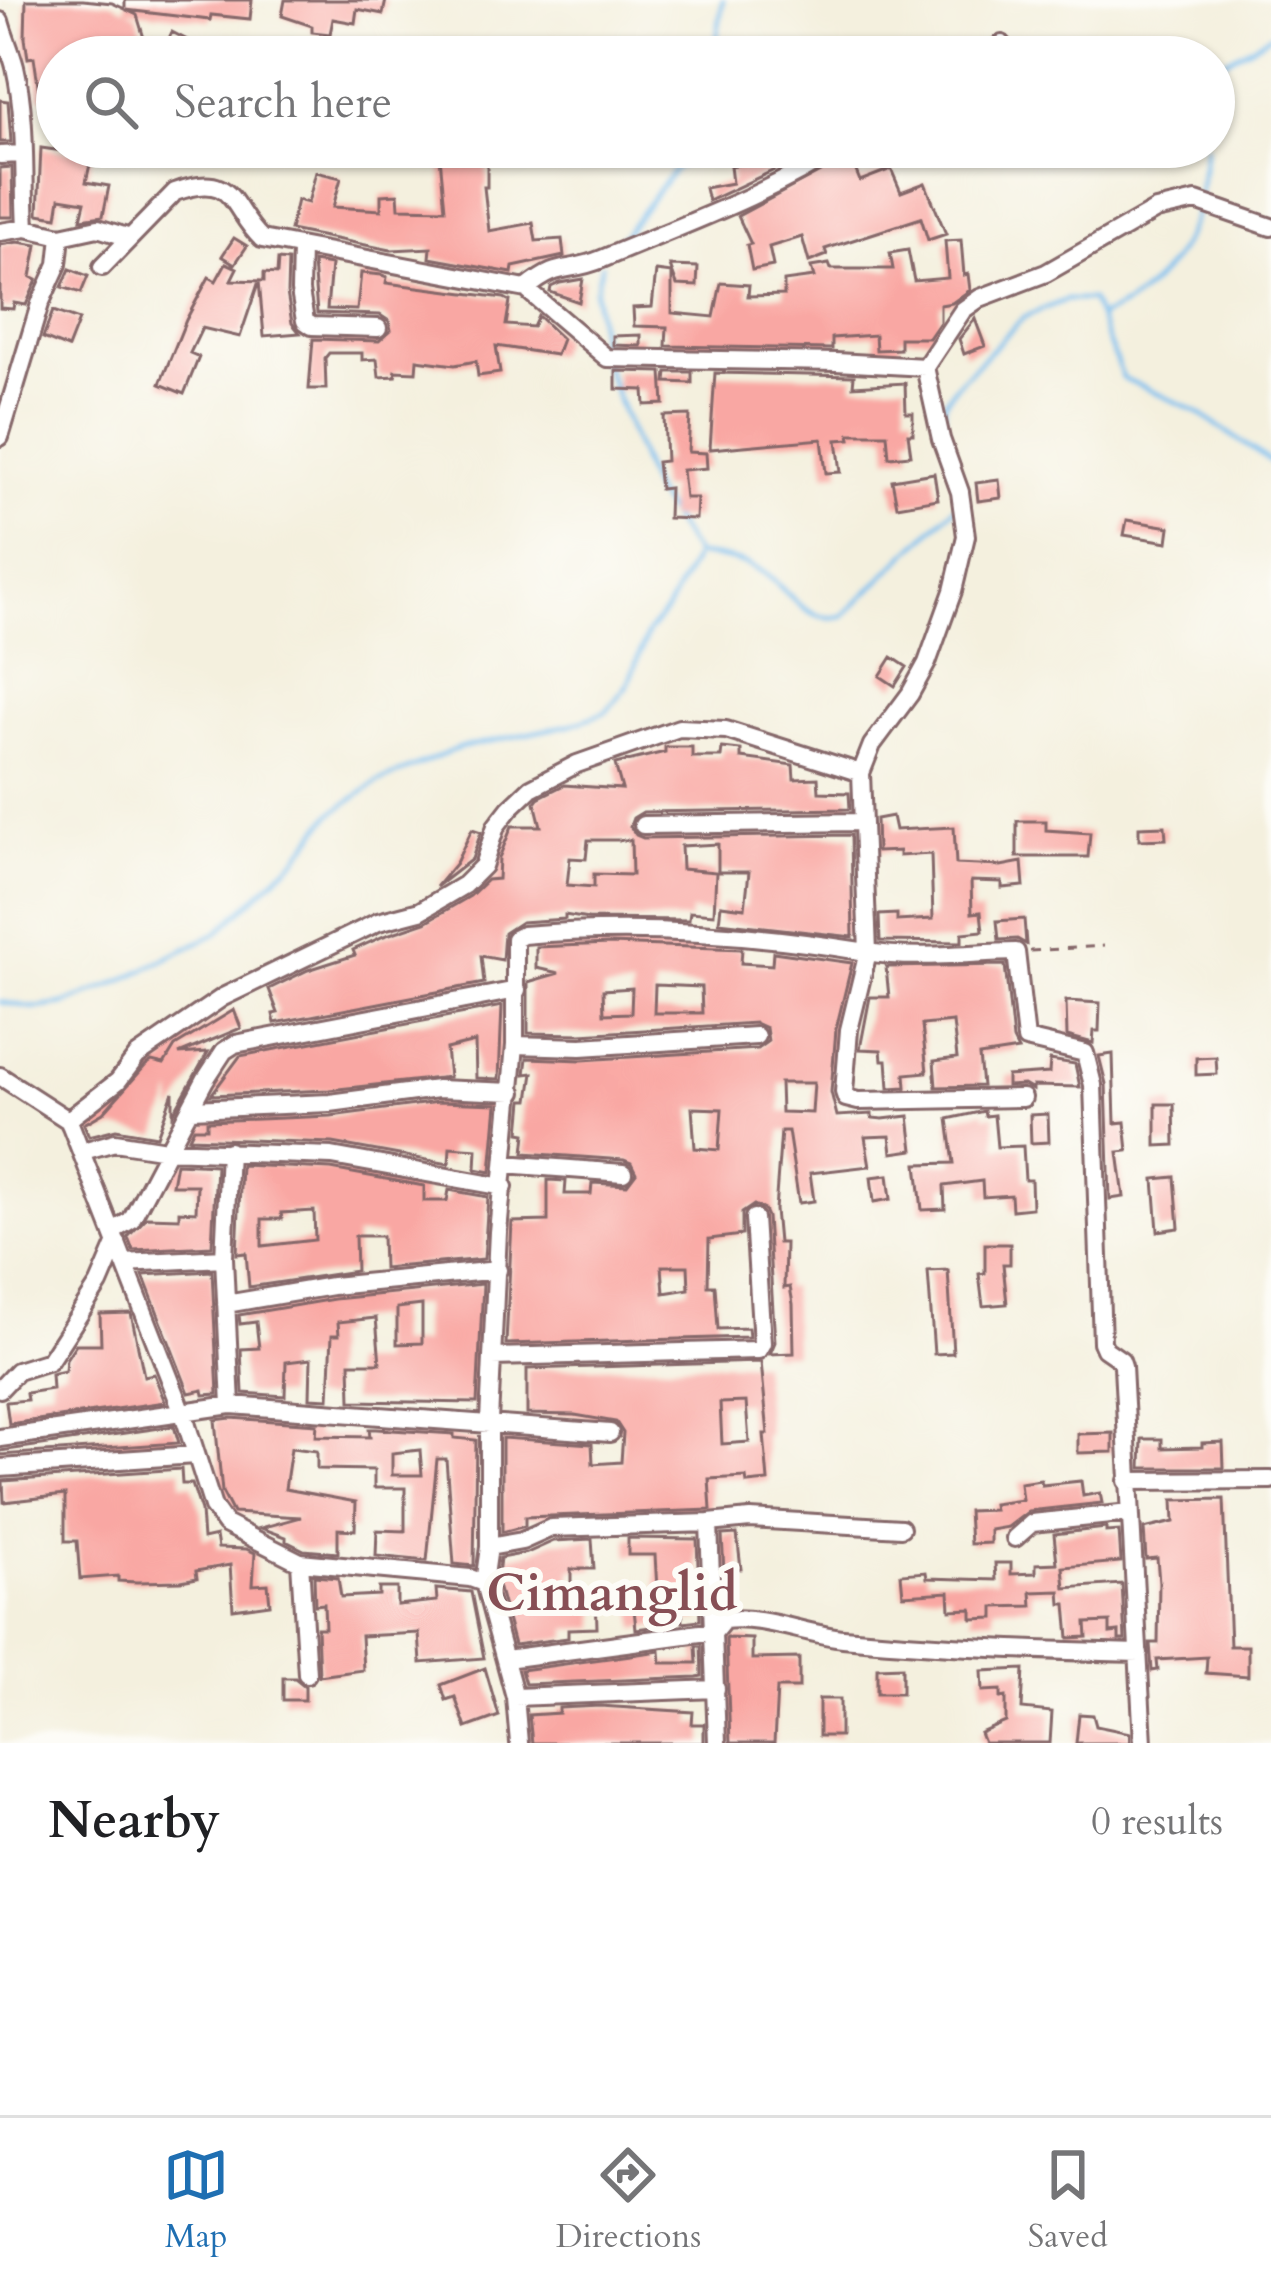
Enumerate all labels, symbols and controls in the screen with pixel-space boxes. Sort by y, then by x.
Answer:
search box [36,36,1235,168]
icon: search [78,69,144,135]
text: Search here [174,72,392,133]
district label: Cimanglid [486,1559,738,1629]
text: Nearby [48,1786,220,1856]
text: 0 results [1091,1795,1223,1848]
tab: Map [163,2142,229,2259]
tab: Directions [556,2142,701,2259]
tab: Saved [1028,2142,1108,2259]

